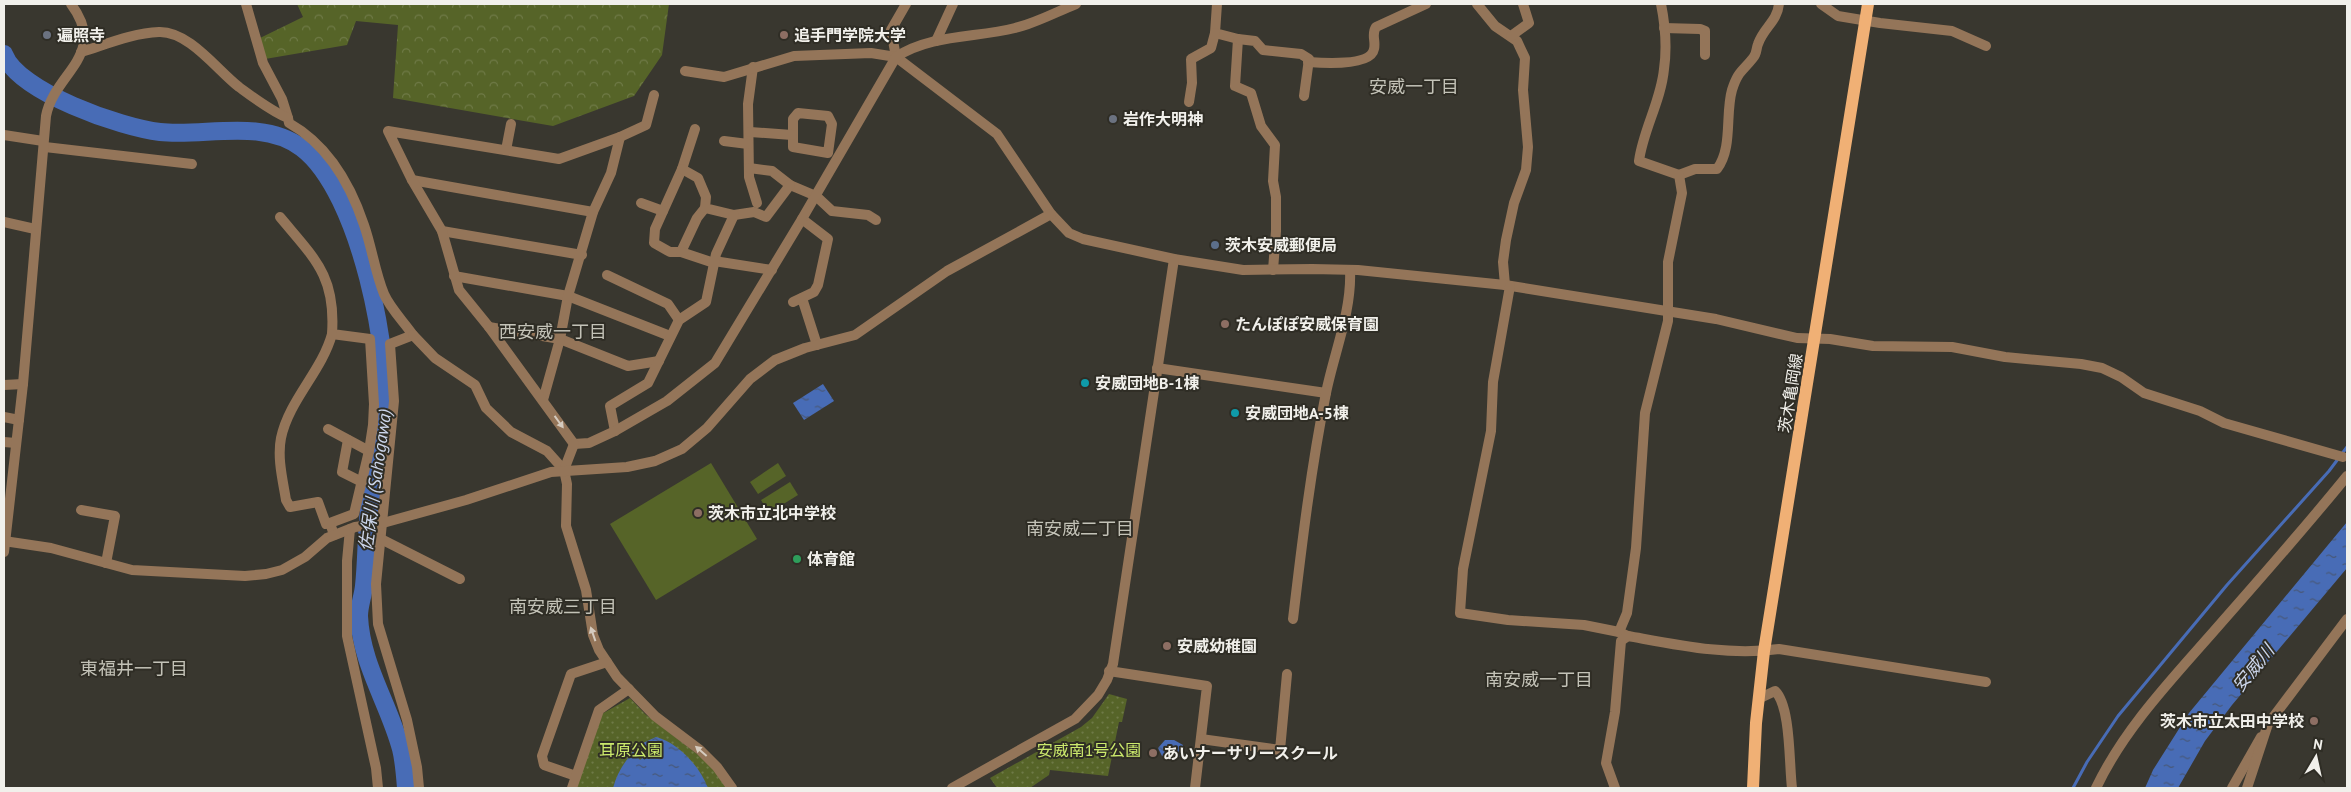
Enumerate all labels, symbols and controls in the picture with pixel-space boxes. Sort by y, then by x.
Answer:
place label: 遍照寺 [57,25,105,45]
place label: 追手門学院大学 [794,25,906,45]
marker: 遍照寺 [41,29,53,41]
marker: 追手門学院大学 [778,29,790,41]
district label: 安威一丁目 [1369,75,1459,98]
place label: 岩作大明神 [1123,109,1203,129]
marker: 岩作大明神 [1107,113,1119,125]
place label: 茨木安威郵便局 [1225,235,1337,255]
marker: 茨木安威郵便局 [1209,239,1221,251]
place label: たんぽぽ安威保育園 [1235,314,1379,334]
marker: たんぽぽ安威保育園 [1219,318,1231,330]
district label: 西安威一丁目 [499,320,607,343]
street label: 茨木亀岡線 [1774,352,1806,434]
place label: 安威団地B-1棟 [1095,373,1199,393]
marker: 安威団地B-1棟 [1079,377,1091,389]
place label: 安威団地A-5棟 [1245,403,1349,423]
water label: 佐保川 (Sahogawa) [354,407,396,553]
marker: 安威団地A-5棟 [1229,407,1241,419]
one-way arrow [554,415,564,429]
place label: 茨木市立北中学校 [708,503,836,523]
marker: 茨木市立北中学校 [692,507,704,519]
district label: 南安威二丁目 [1026,517,1134,540]
place label: 体育館 [807,549,855,569]
marker: 体育館 [791,553,803,565]
district label: 南安威三丁目 [509,595,617,618]
one-way arrow [589,626,597,641]
place label: 安威幼稚園 [1177,636,1257,656]
water label: 安威川 [2227,638,2280,696]
marker: 安威幼稚園 [1161,640,1173,652]
district label: 東福井一丁目 [80,657,188,680]
district label: 南安威一丁目 [1485,668,1593,691]
place label: 茨木市立太田中学校 [2160,711,2304,731]
marker: 茨木市立太田中学校 [2308,715,2320,727]
north arrow [2291,732,2341,782]
text: N [2312,735,2324,754]
park label: 耳原公園 [599,740,663,760]
park label: 安威南1号公園 [1037,740,1141,760]
place label: あいナーサリースクール [1163,743,1338,763]
one-way arrow [695,745,707,757]
marker: あいナーサリースクール [1147,747,1159,759]

